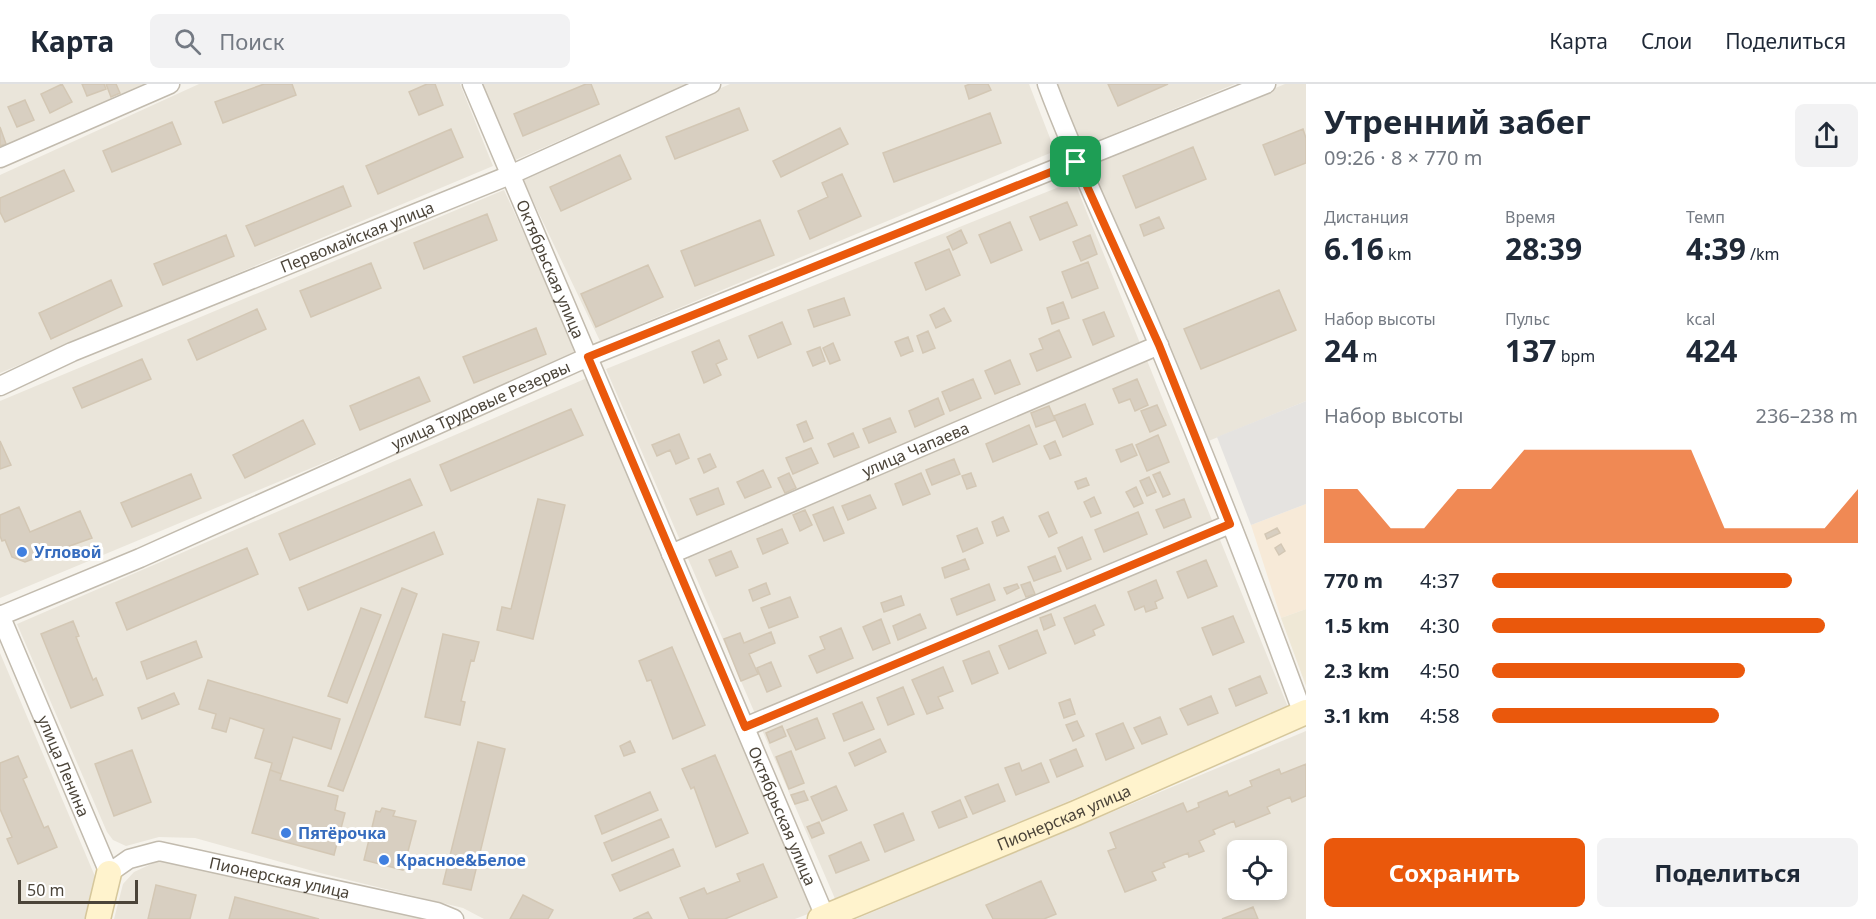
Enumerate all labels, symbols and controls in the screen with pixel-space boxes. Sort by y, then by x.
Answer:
search box [150,14,570,68]
text: Карта [30,22,114,60]
icon: search [171,25,204,58]
text: Поиск [219,26,285,56]
text: Карта [1549,27,1608,55]
text: Слои [1641,27,1692,55]
text: Поделиться [1725,27,1846,55]
text: Утренний забег [1324,99,1591,144]
button: share [1795,104,1858,167]
pin [1050,136,1101,187]
text: 09:26 · 8 × 770 m [1324,144,1482,171]
icon: arrive [1059,145,1092,178]
street label: Первомайская улица [277,196,437,278]
street label: Октябрьская улица [511,196,590,342]
text: Дистанция [1324,206,1409,228]
text: Время [1505,206,1555,228]
text: Темп [1686,206,1725,228]
text: 6.16 [1324,228,1384,269]
text: 28:39 [1505,228,1582,269]
text: 4:39 [1686,228,1746,269]
text: km [1384,243,1412,265]
text: /km [1746,243,1780,265]
text: Набор высоты [1324,308,1436,330]
text: Пульс [1505,308,1550,330]
text: kcal [1686,308,1715,330]
text: 24 [1324,330,1358,371]
text: 137 [1505,330,1556,371]
text: 424 [1686,330,1737,371]
text: m [1358,345,1377,367]
text: bpm [1556,345,1595,367]
street label: улица Трудовые Резервы [388,355,574,455]
text: Набор высоты [1324,402,1463,429]
text: 236–238 m [1755,402,1858,429]
street label: улица Чапаева [858,417,973,482]
place label: Угловой [34,541,101,563]
marker: Угловой [15,545,29,559]
text: 770 m [1324,567,1383,594]
text: 4:37 [1420,567,1460,594]
text: 1.5 km [1324,612,1390,639]
text: 4:30 [1420,612,1460,639]
text: 2.3 km [1324,657,1390,684]
text: 4:50 [1420,657,1460,684]
text: 3.1 km [1324,702,1390,729]
text: 4:58 [1420,702,1460,729]
street label: улица Ленина [33,712,95,820]
street label: Октябрьская улица [743,743,822,889]
street label: Пионерская улица [993,779,1134,856]
place label: Пятёрочка [298,822,386,844]
marker: Пятёрочка [279,826,293,840]
button: Сохранить [1324,838,1585,907]
button: Поделиться [1597,838,1858,907]
map controls [1227,840,1287,900]
button: locate [1227,840,1287,900]
place label: Красное&Белое [396,849,526,871]
street label: Пионерская улица [207,851,352,904]
marker: Красное&Белое [377,853,391,867]
scale bar [18,877,138,904]
text: 50 m [27,879,64,901]

